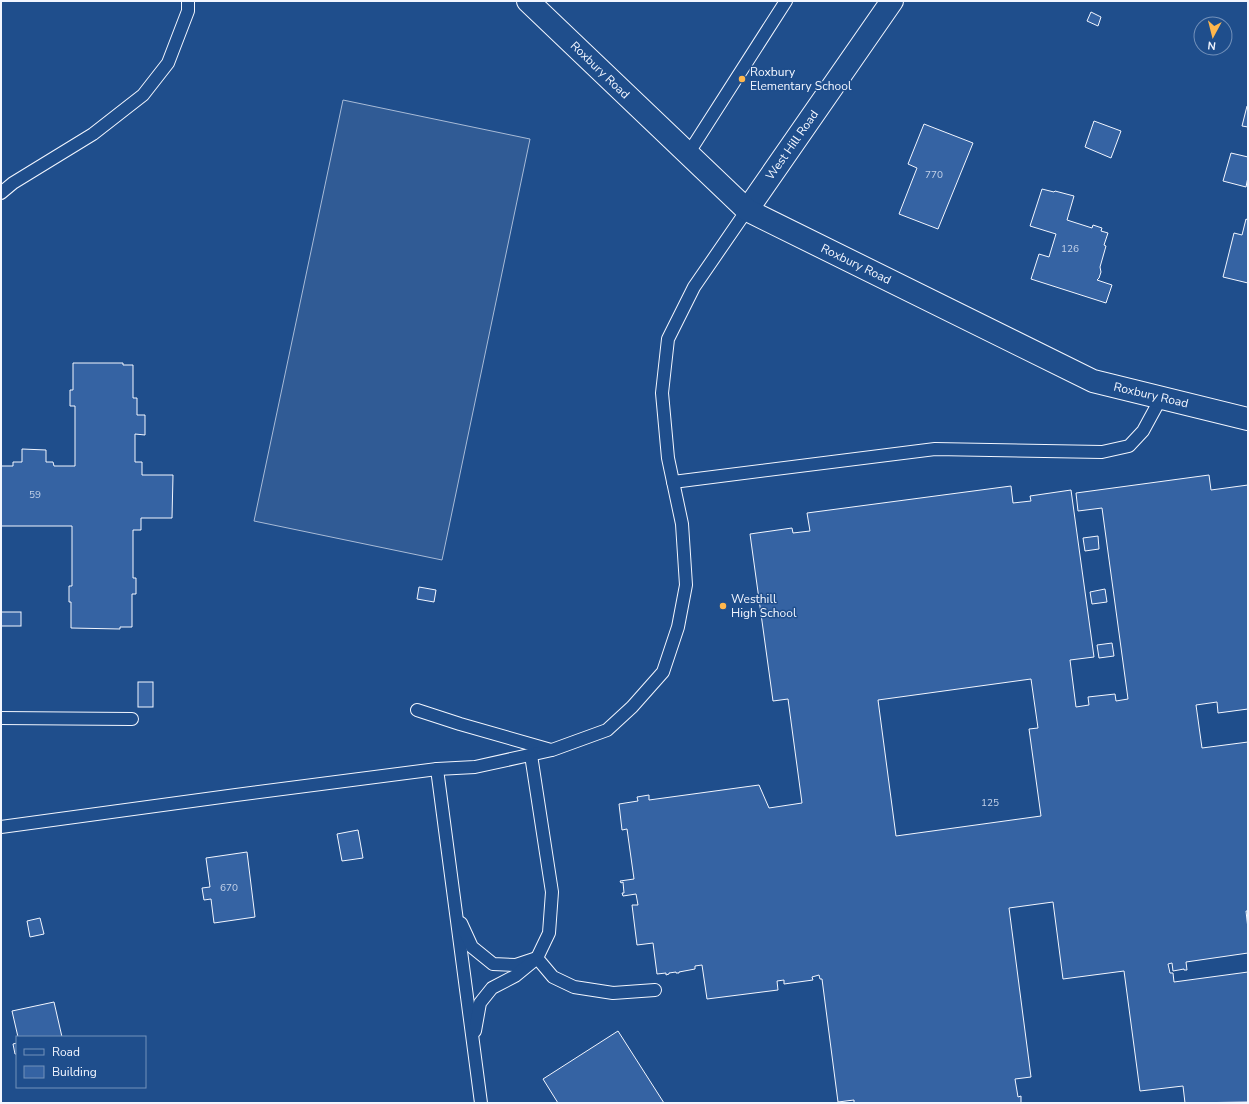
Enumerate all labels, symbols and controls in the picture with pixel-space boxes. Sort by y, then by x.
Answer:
north arrow [1193,16,1233,56]
text: N [1207,37,1217,53]
street label: Roxbury Road [567,38,633,102]
place label: Roxbury Elementary School [750,64,852,94]
marker: Roxbury Elementary School [737,74,747,84]
street label: West Hill Road [762,107,822,183]
house number: 770 [925,168,943,182]
street label: Roxbury Road [818,240,894,288]
house number: 126 [1061,242,1079,256]
street label: Roxbury Road [1112,379,1190,411]
house number: 59 [29,488,41,502]
place label: Westhill High School [731,591,797,621]
marker: Westhill High School [718,601,728,611]
house number: 125 [981,796,999,810]
house number: 670 [220,881,238,895]
legend [16,1036,146,1088]
text: Road [52,1044,80,1060]
text: Building [52,1064,97,1080]

